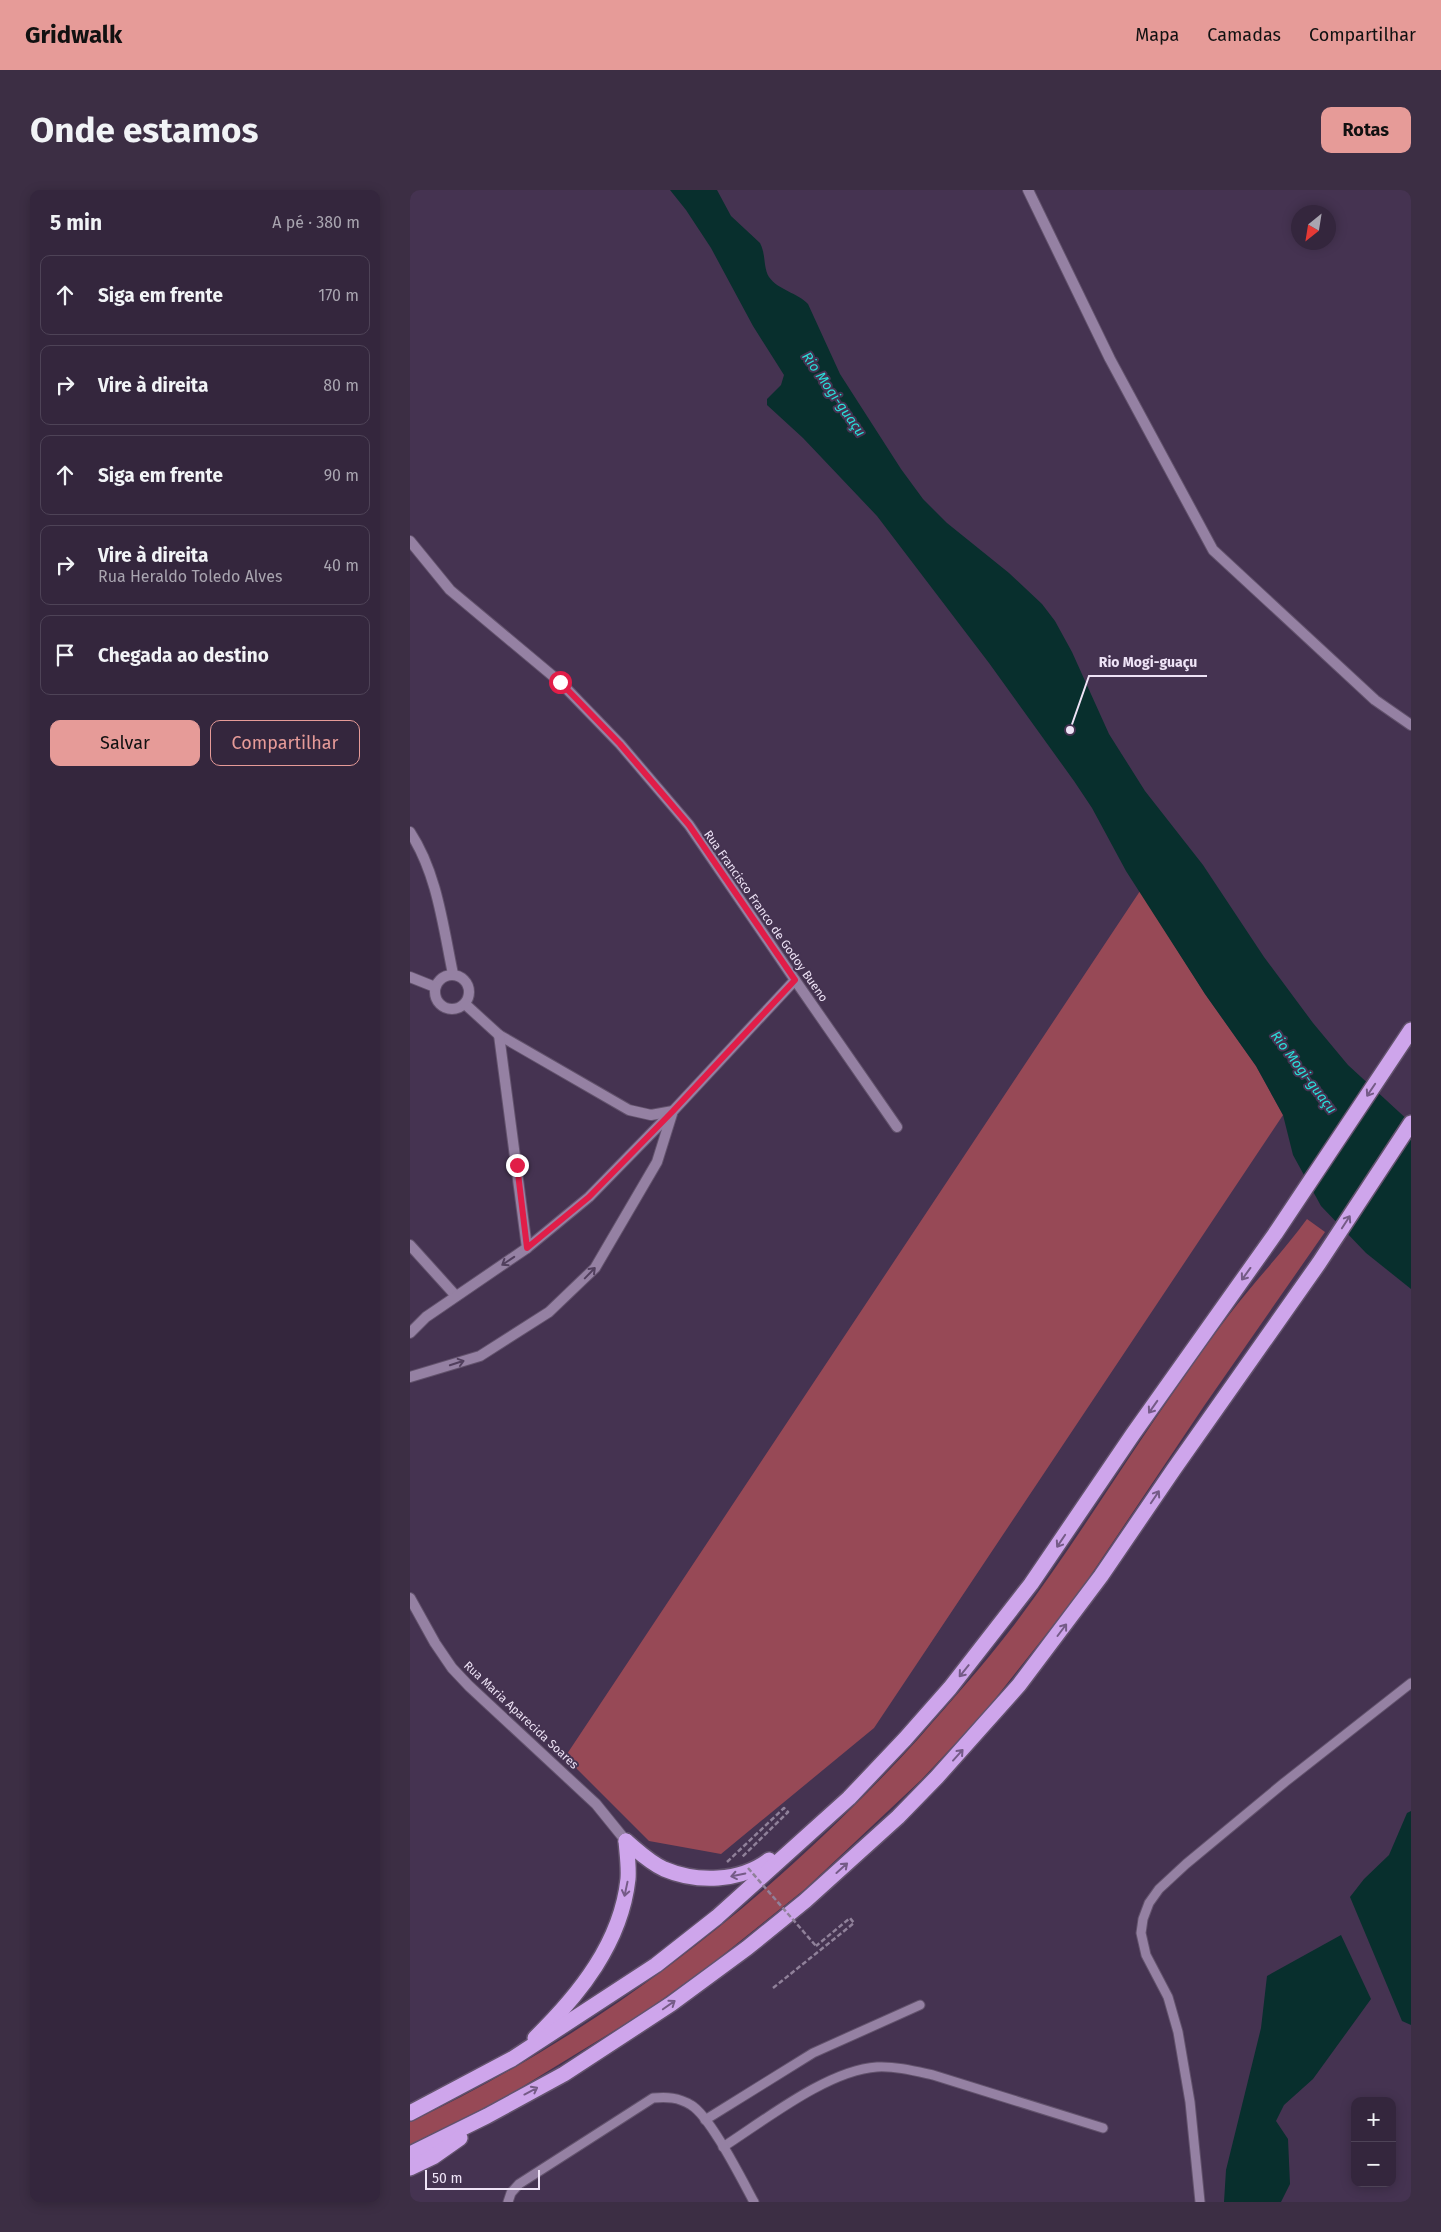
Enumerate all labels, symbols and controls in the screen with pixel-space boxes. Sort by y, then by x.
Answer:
text: Gridwalk [25,21,122,49]
text: Mapa [1135,24,1179,46]
text: Camadas [1207,24,1281,46]
text: Compartilhar [1309,24,1416,46]
button: Rotas [1321,107,1411,153]
text: Onde estamos [30,109,258,151]
north arrow [1291,205,1336,250]
text: 5 min [50,210,102,236]
text: A pé · 380 m [272,213,360,232]
icon: ahead [51,281,79,309]
text: Siga em frente [98,284,223,307]
text: 170 m [318,286,359,305]
water label: Rio Mogi-guaçu [798,349,869,440]
icon: right [51,371,79,399]
text: Vire à direita [98,374,208,397]
text: 80 m [323,376,359,395]
icon: ahead [51,461,79,489]
text: Siga em frente [98,464,223,487]
text: 90 m [324,466,359,485]
text: Vire à direita [98,544,208,567]
icon: right [51,551,79,579]
text: 40 m [324,556,359,575]
text: Rua Heraldo Toledo Alves [98,567,282,586]
icon: arrive [51,641,79,669]
text: Chegada ao destino [98,644,269,667]
callout: Rio Mogi-guaçu [1089,647,1207,676]
text: Rio Mogi-guaçu [1099,654,1197,672]
route start [549,671,572,694]
button: Salvar [50,720,200,766]
button: Compartilhar [210,720,360,766]
street label: Rua Francisco Franco de Godoy Bueno [701,828,831,1004]
water label: Rio Mogi-guaçu [1267,1028,1340,1117]
one-way arrow [1366,1082,1376,1096]
route end [506,1154,529,1177]
one-way arrow [1341,1215,1351,1229]
one-way arrow [501,1256,515,1266]
one-way arrow [583,1267,596,1279]
one-way arrow [1241,1267,1251,1281]
one-way arrow [448,1358,464,1367]
one-way arrow [1148,1400,1158,1414]
one-way arrow [1150,1490,1160,1504]
one-way arrow [1056,1534,1066,1548]
one-way arrow [1057,1623,1067,1637]
street label: Rua Maria Aparecida Soares [461,1658,581,1772]
one-way arrow [958,1664,969,1677]
one-way arrow [952,1748,963,1761]
one-way arrow [835,1862,848,1874]
one-way arrow [730,1871,746,1880]
one-way arrow [620,1881,630,1897]
one-way arrow [662,2000,676,2010]
one-way arrow [523,2086,538,2095]
map controls [1351,2097,1396,2187]
button: + [1351,2097,1396,2142]
button: − [1351,2142,1396,2187]
scale bar [425,2167,540,2190]
text: 50 m [432,2170,463,2187]

